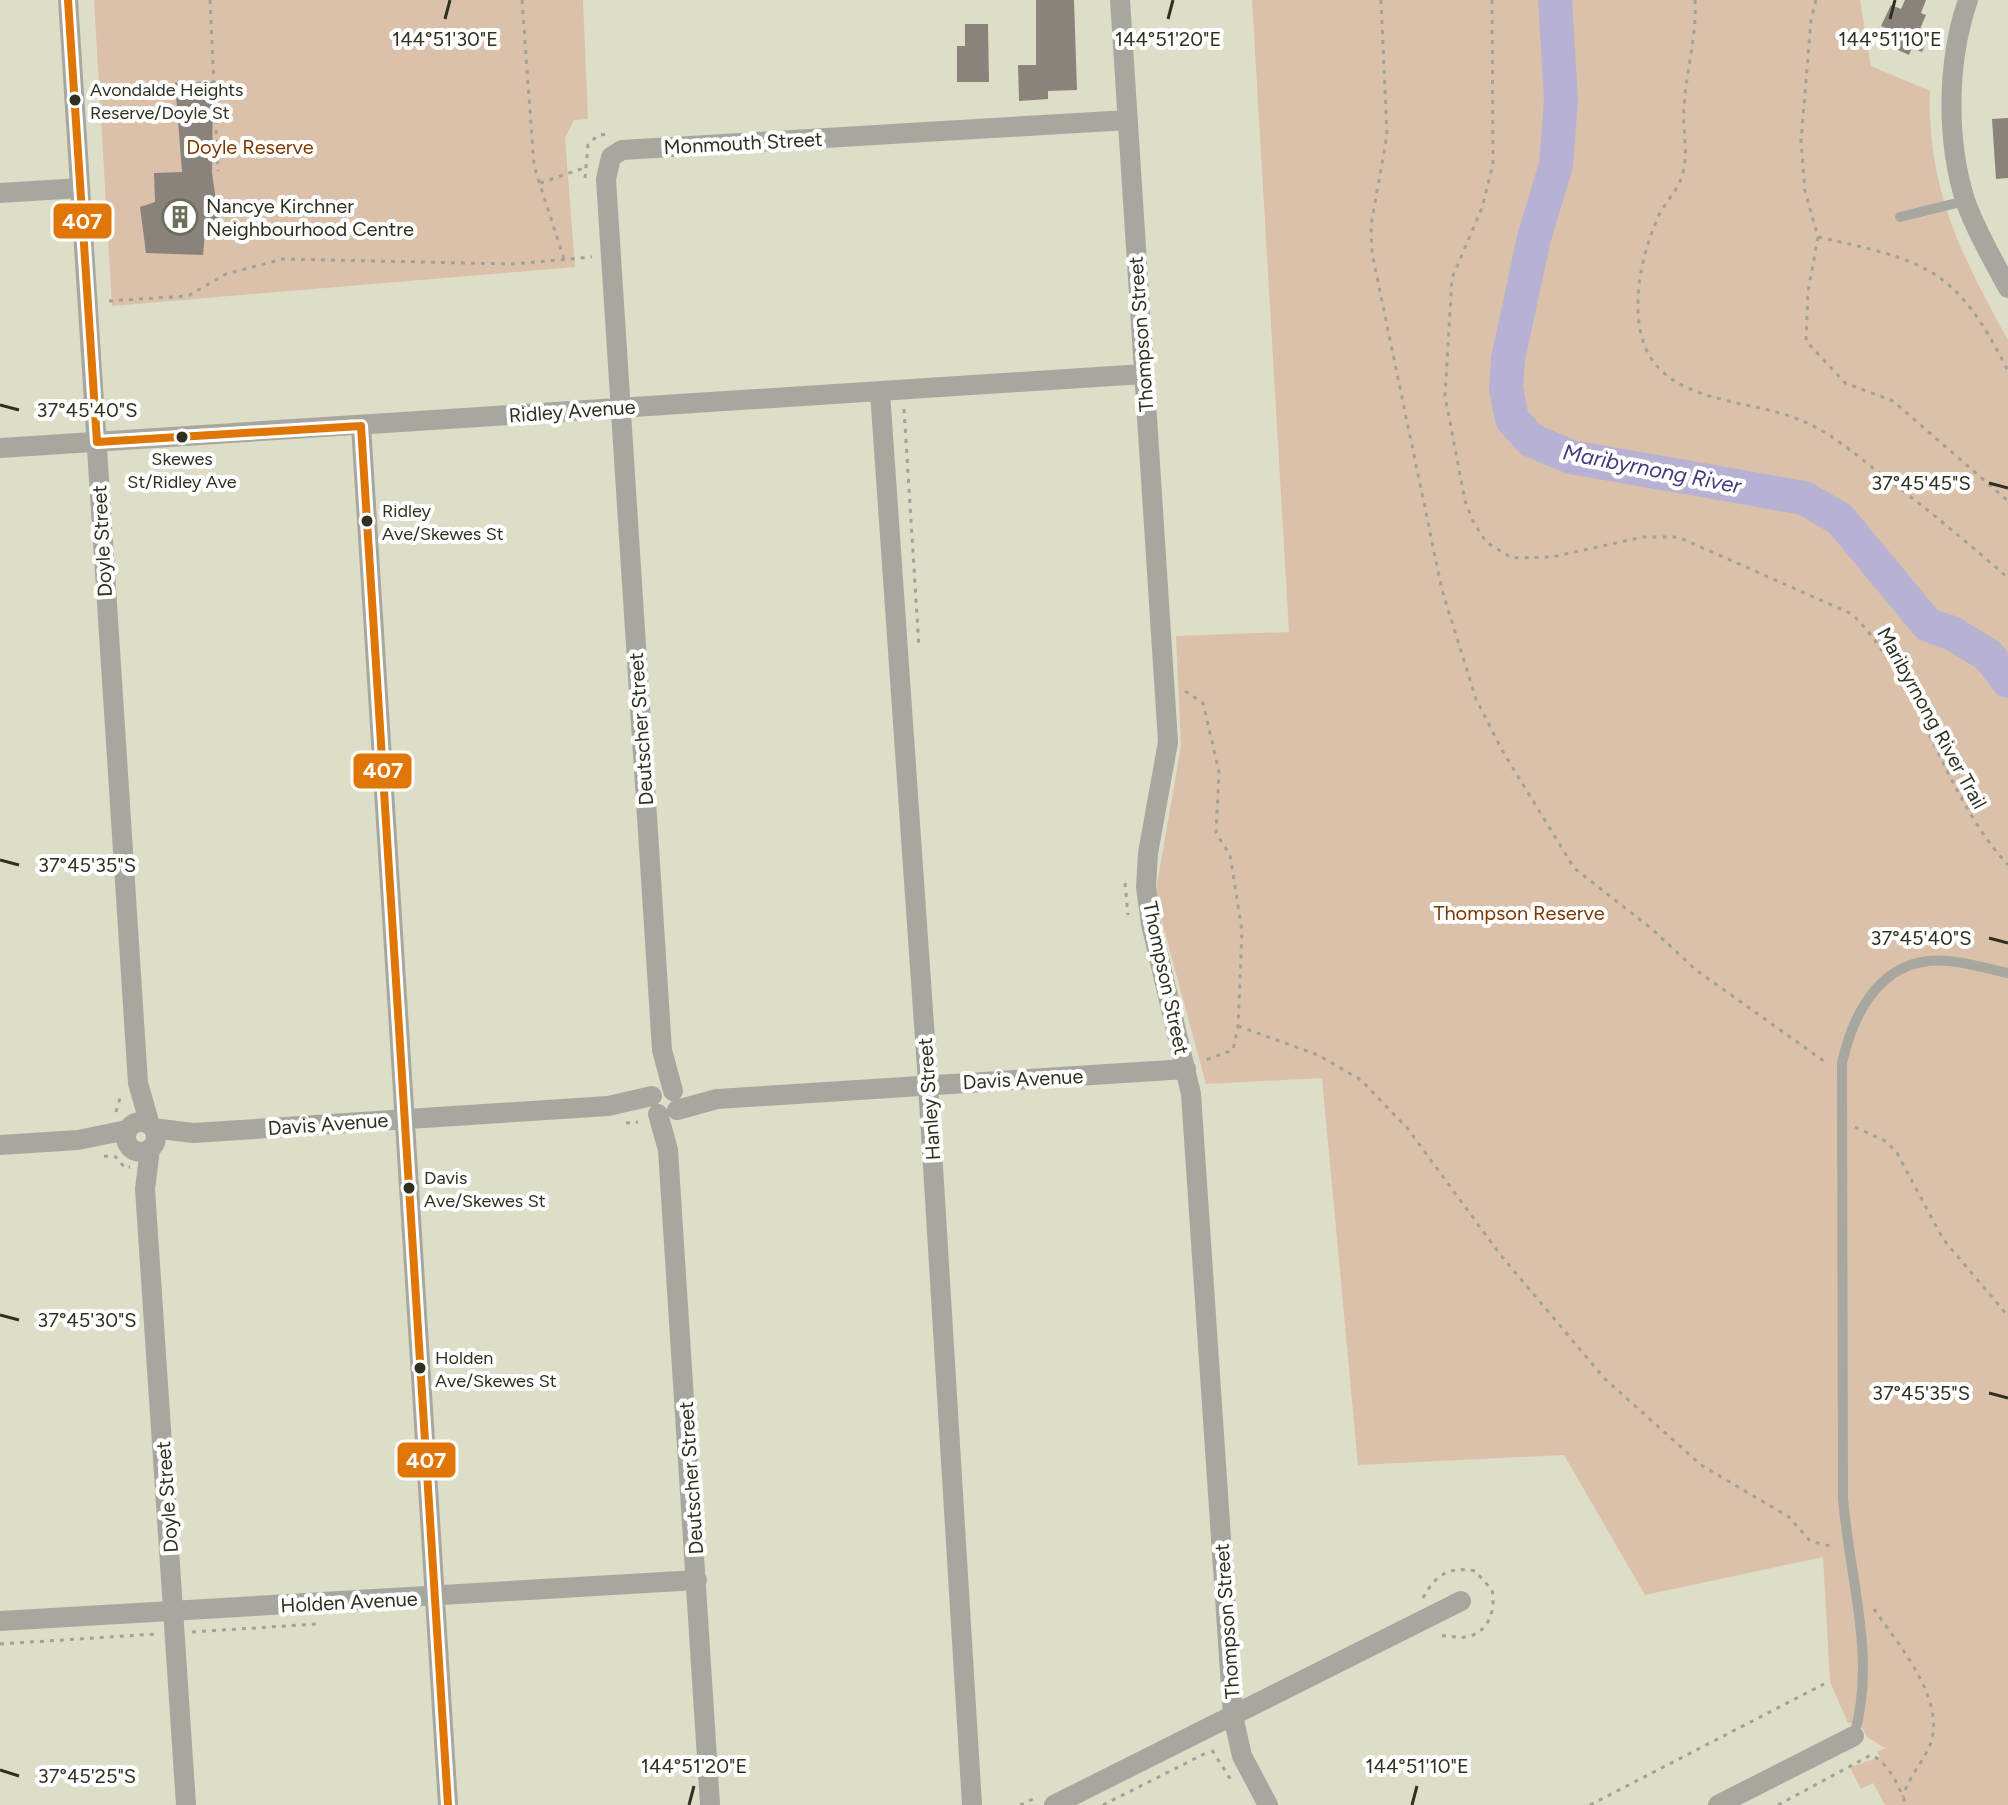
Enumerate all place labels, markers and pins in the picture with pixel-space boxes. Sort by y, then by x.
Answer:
place label: Avondalde Heights Reserve/Doyle St [90,79,243,124]
marker: Avondalde Heights Reserve/Doyle St [67,92,83,108]
place label: Nancye Kirchner Neighbourhood Centre [206,194,414,241]
building icon: Nancye Kirchner Neighbourhood Centre [161,198,199,236]
marker: Skewes St/Ridley Ave [174,429,190,445]
place label: Skewes St/Ridley Ave [127,448,237,493]
place label: Ridley Ave/Skewes St [382,500,504,545]
marker: Ridley Ave/Skewes St [359,513,375,529]
place label: Davis Ave/Skewes St [424,1167,546,1212]
marker: Davis Ave/Skewes St [401,1180,417,1196]
place label: Holden Ave/Skewes St [435,1347,557,1392]
marker: Holden Ave/Skewes St [412,1360,428,1376]

